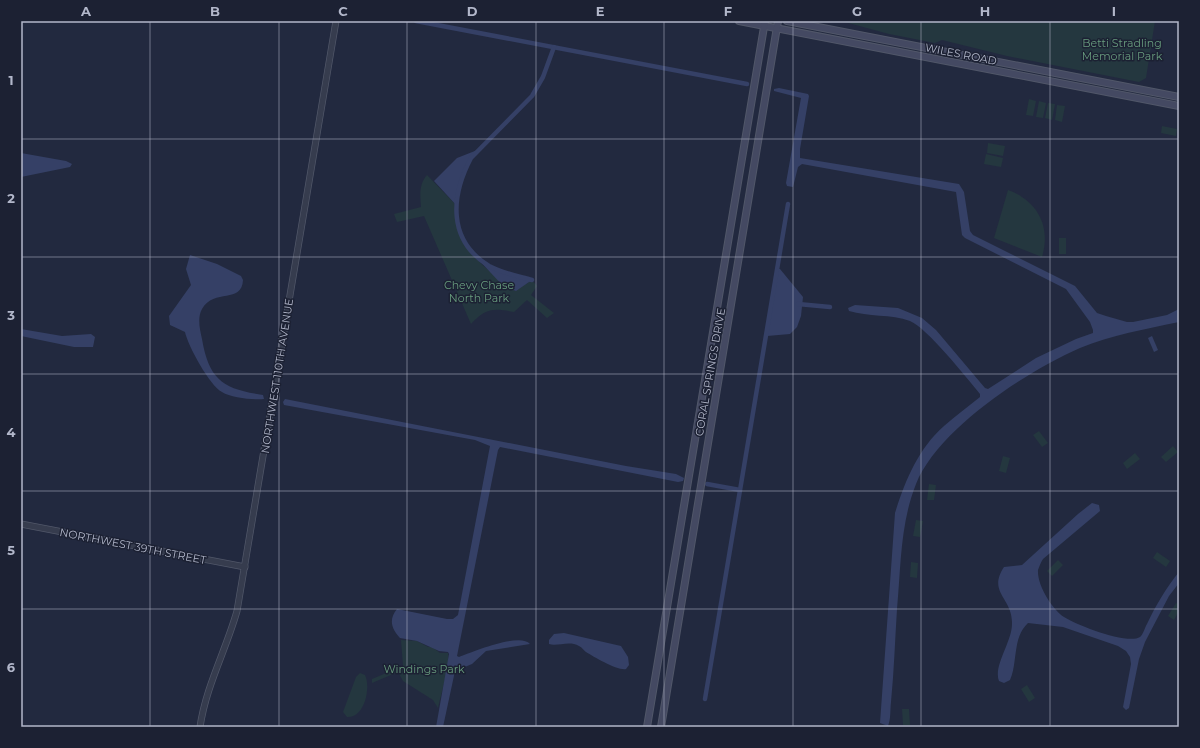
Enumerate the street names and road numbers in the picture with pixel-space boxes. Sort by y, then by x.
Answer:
street label: WILES ROAD [924,40,998,68]
street label: NORTHWEST 110TH AVENUE [258,297,296,455]
street label: CORAL SPRINGS DRIVE [692,307,728,437]
street label: NORTHWEST 39TH STREET [58,525,208,567]

